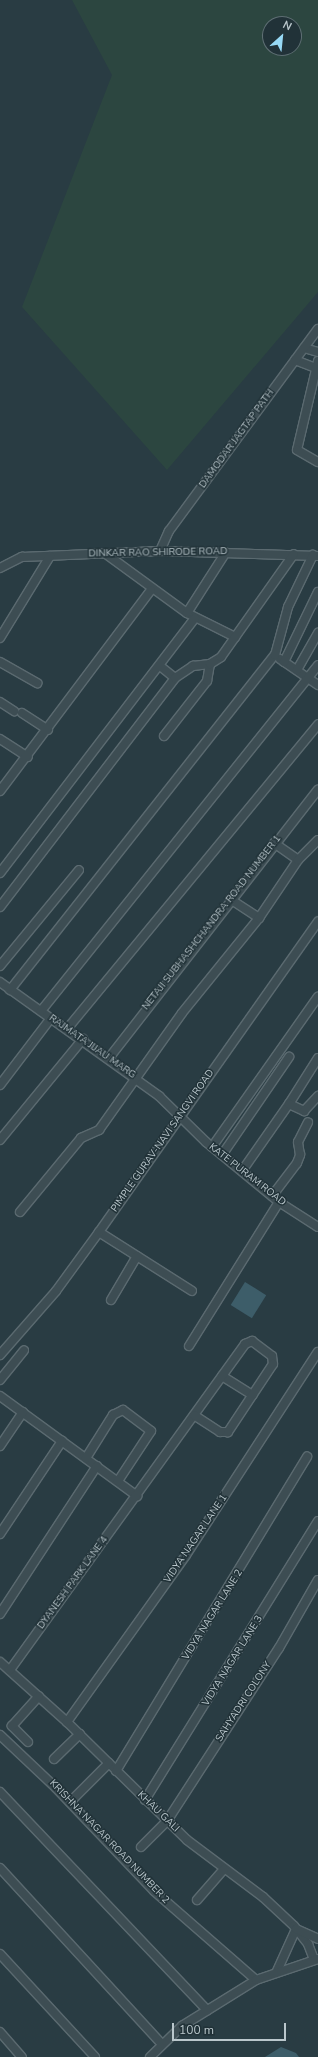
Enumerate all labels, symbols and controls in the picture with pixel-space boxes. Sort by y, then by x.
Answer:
north arrow [262,16,302,56]
text: N [280,17,294,34]
street label: DAMODAR JAGTAP PATH [197,387,277,491]
street label: DINKAR RAO SHIRODE ROAD [88,546,228,560]
street label: NETAJI SUBHASHCHANDRA ROAD NUMBER 1 [140,833,284,1013]
street label: RAJMATA JIJAU MARG [46,1012,138,1082]
street label: PIMPLE GURAV-NAVI SANGVI ROAD [109,1067,217,1215]
street label: KATE PURAM ROAD [206,1141,288,1209]
street label: VIDYA NAGAR LANE 1 [162,1492,230,1586]
street label: DYANESH PARK LANE 4 [35,1534,111,1632]
street label: VIDYA NAGAR LANE 2 [180,1568,246,1662]
street label: VIDYA NAGAR LANE 3 [200,1614,266,1708]
street label: SAHYADRI COLONY [214,1660,274,1744]
street label: KRISHNA NAGAR ROAD NUMBER 2 [47,1778,171,1906]
street label: KHAU GALI [135,1789,181,1835]
scale bar [174,2015,288,2041]
text: 100 m [179,2022,214,2038]

